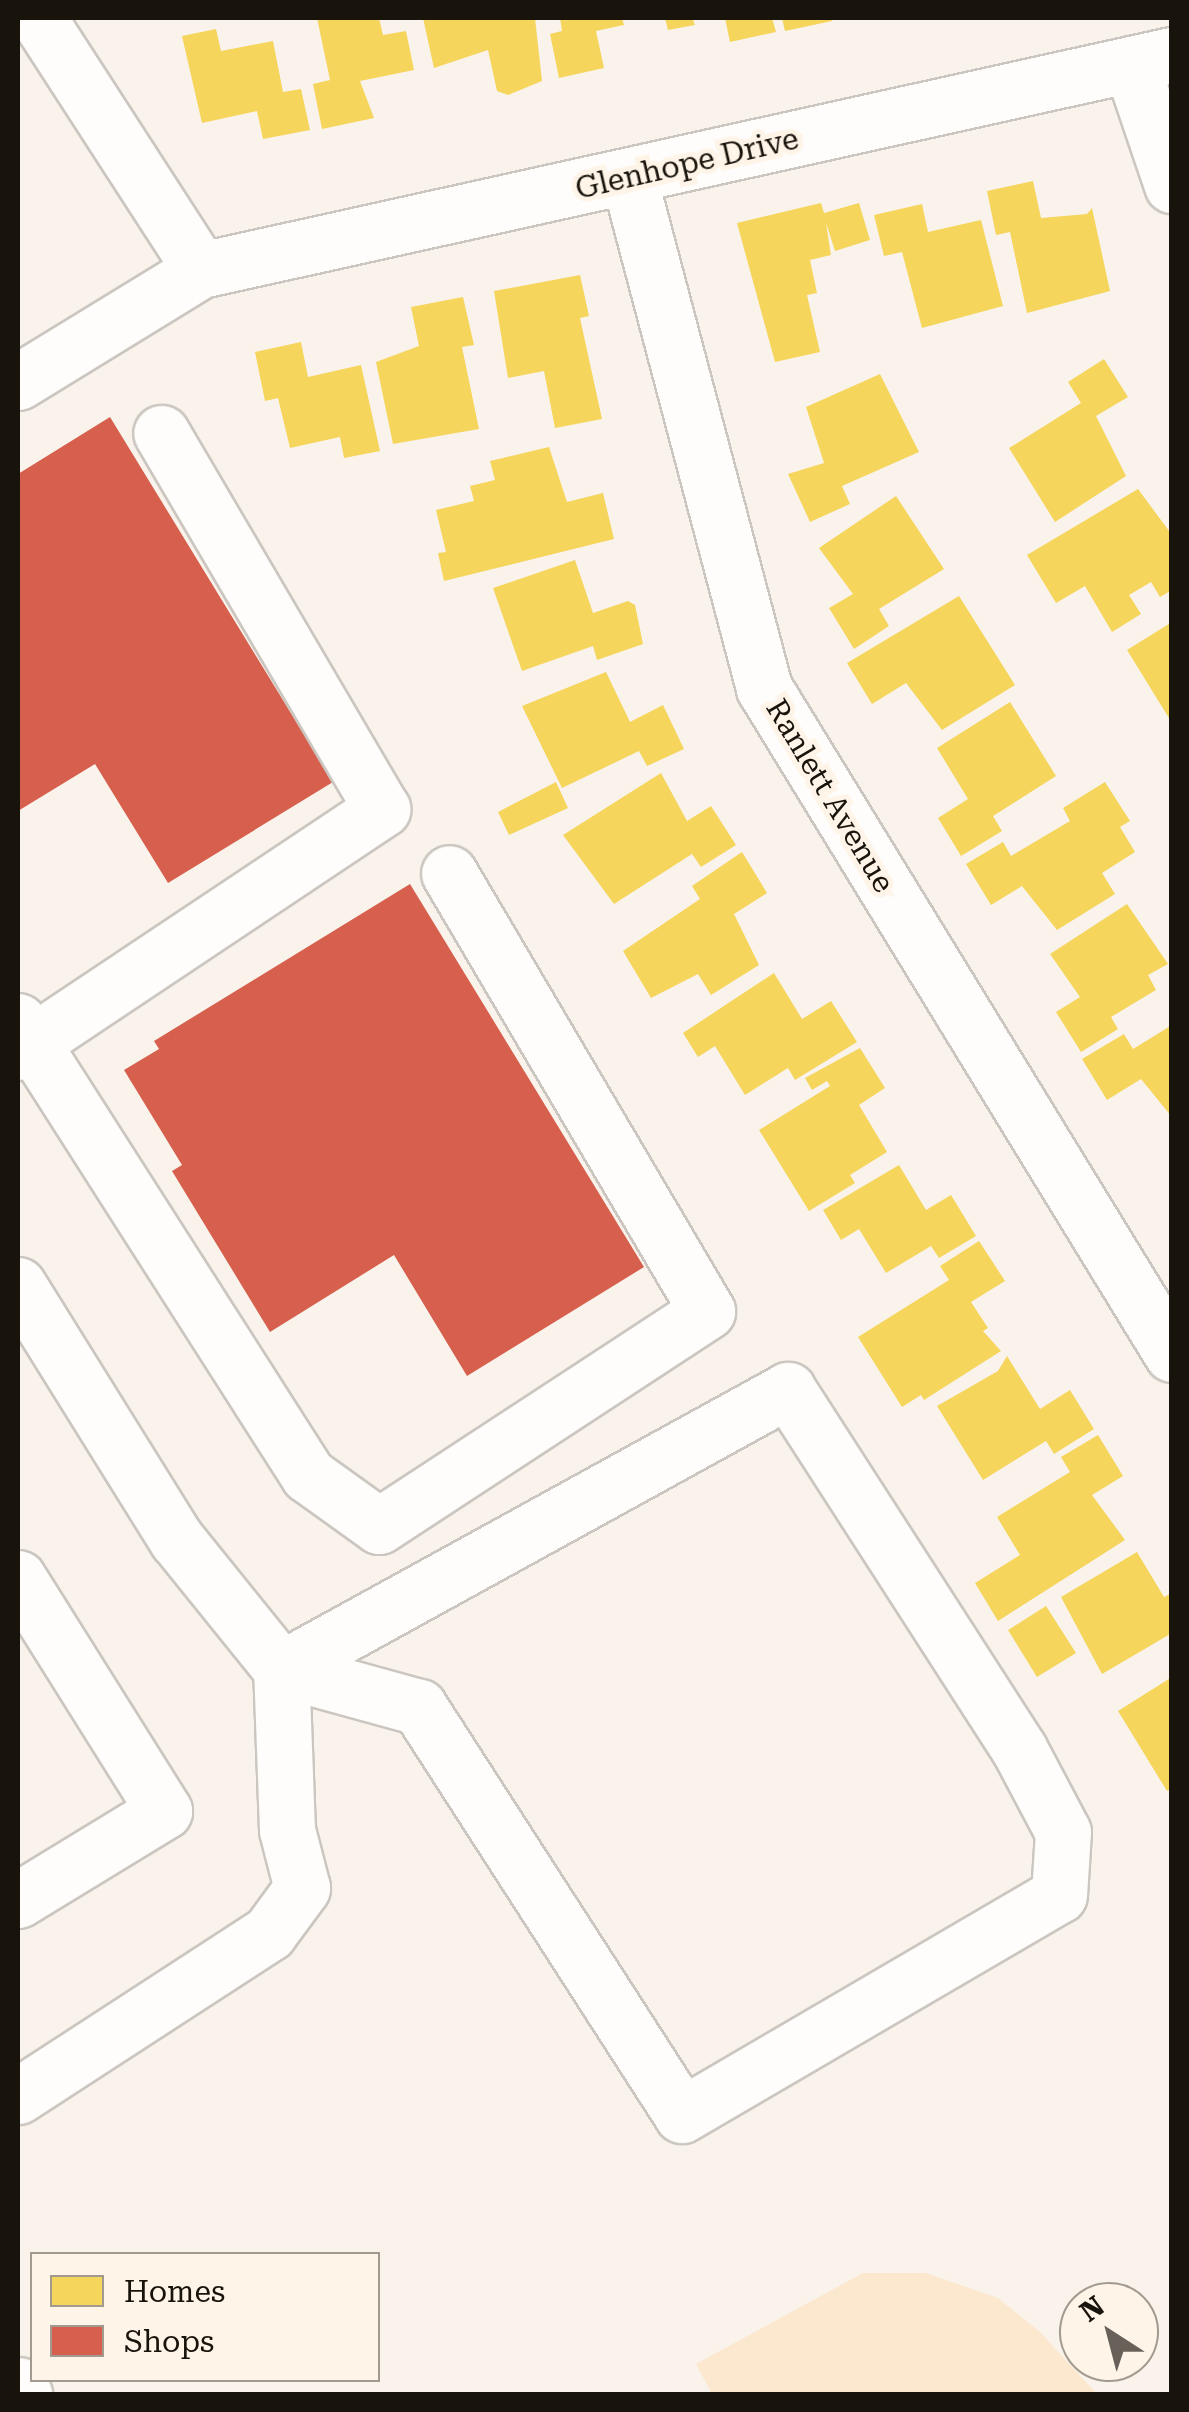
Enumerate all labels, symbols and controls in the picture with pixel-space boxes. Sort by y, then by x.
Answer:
street label: Glenhope Drive [572,121,802,207]
street label: Ranlett Avenue [758,693,902,899]
legend [30,2252,380,2382]
text: Homes [124,2274,225,2309]
north arrow [1059,2282,1159,2382]
text: N [1074,2289,1111,2329]
text: Shops [124,2324,214,2359]

